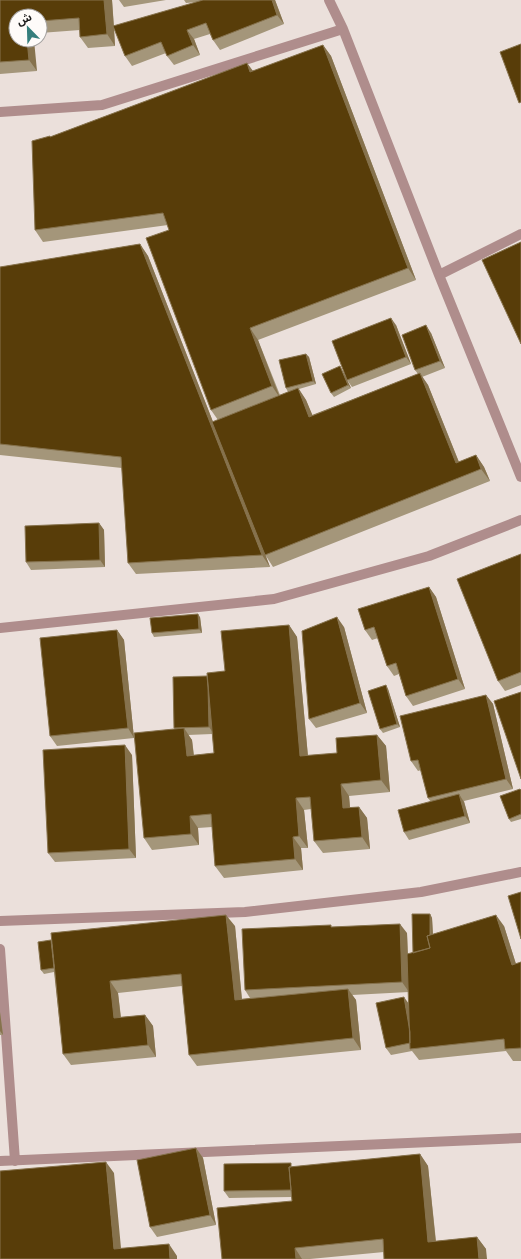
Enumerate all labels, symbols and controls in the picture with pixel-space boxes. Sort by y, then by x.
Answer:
north arrow [8,8,48,48]
text: ش [14,9,34,28]

